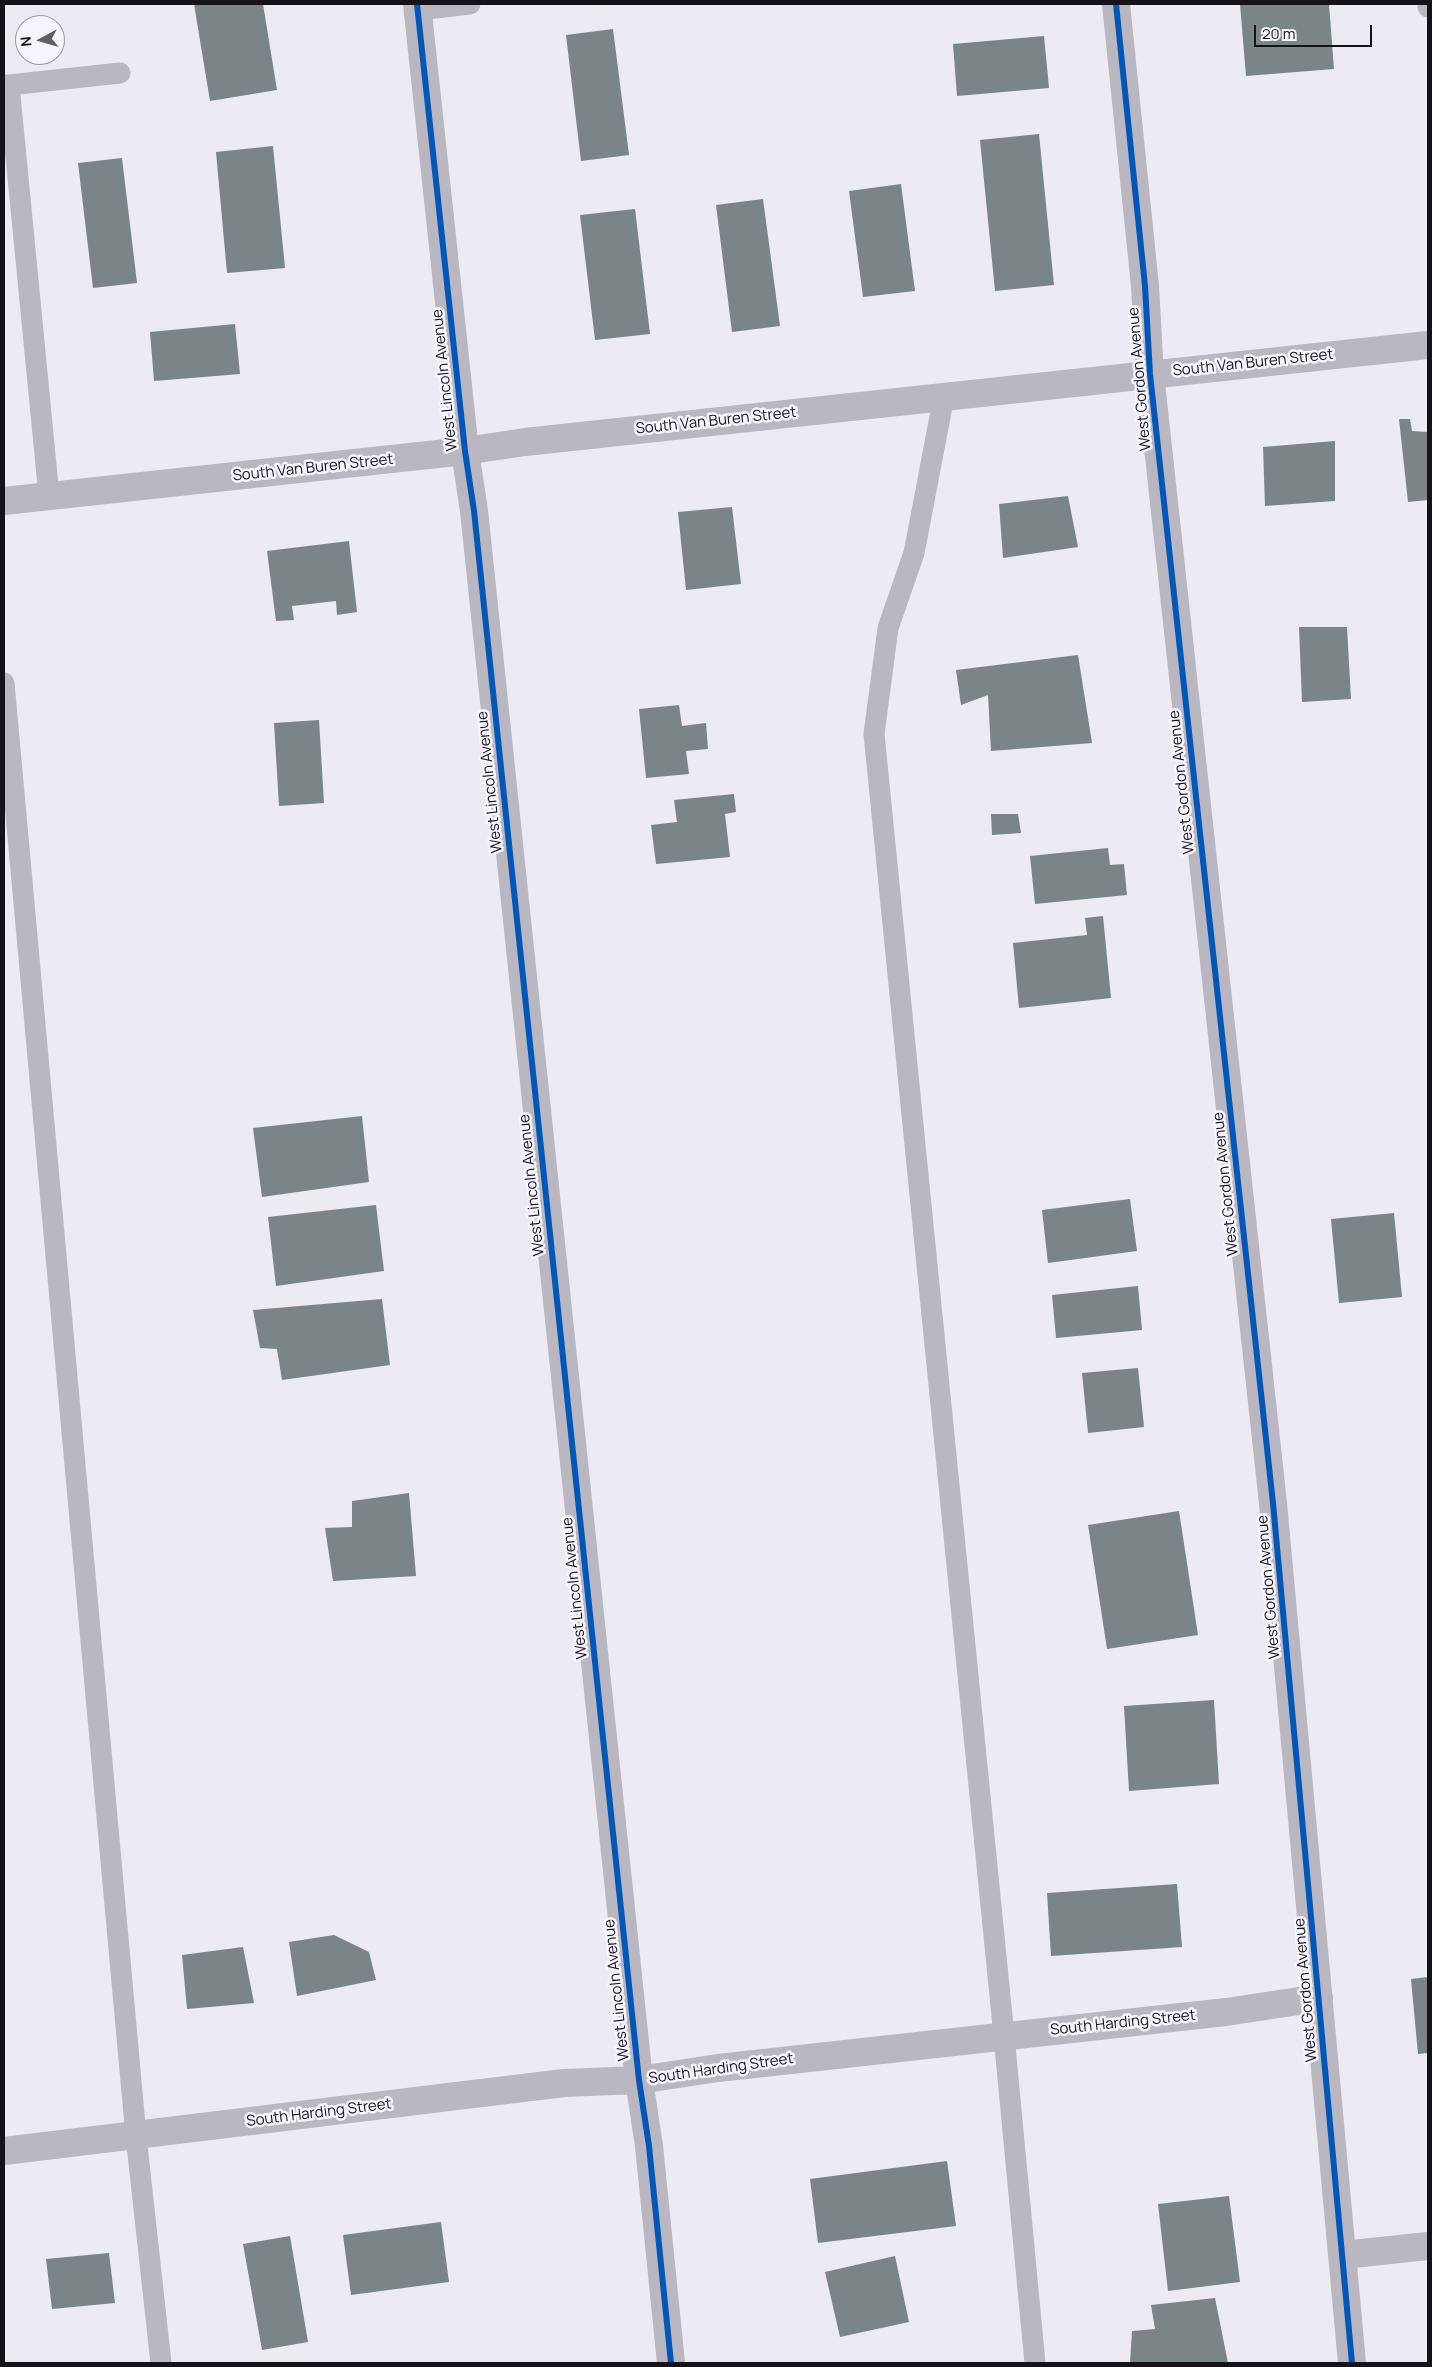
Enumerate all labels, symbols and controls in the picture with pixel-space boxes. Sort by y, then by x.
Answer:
north arrow [15,15,65,65]
scale bar [1257,15,1374,47]
text: 20 m [1262,23,1295,44]
text: N [16,36,36,48]
street label: West Gordon Avenue [1125,306,1155,452]
street label: West Lincoln Avenue [429,308,461,452]
street label: South Van Buren Street [1172,346,1334,380]
street label: South Van Buren Street [635,404,797,438]
street label: South Van Buren Street [232,451,394,485]
street label: West Gordon Avenue [1165,709,1199,855]
street label: West Lincoln Avenue [474,710,506,854]
street label: West Gordon Avenue [1209,1111,1243,1257]
street label: West Lincoln Avenue [516,1113,548,1257]
street label: West Gordon Avenue [1254,1514,1284,1660]
street label: West Lincoln Avenue [559,1516,591,1660]
street label: West Gordon Avenue [1291,1917,1321,2063]
street label: West Lincoln Avenue [601,1918,633,2062]
street label: South Harding Street [1049,2006,1197,2040]
street label: South Harding Street [647,2050,795,2088]
street label: South Harding Street [245,2095,393,2131]

